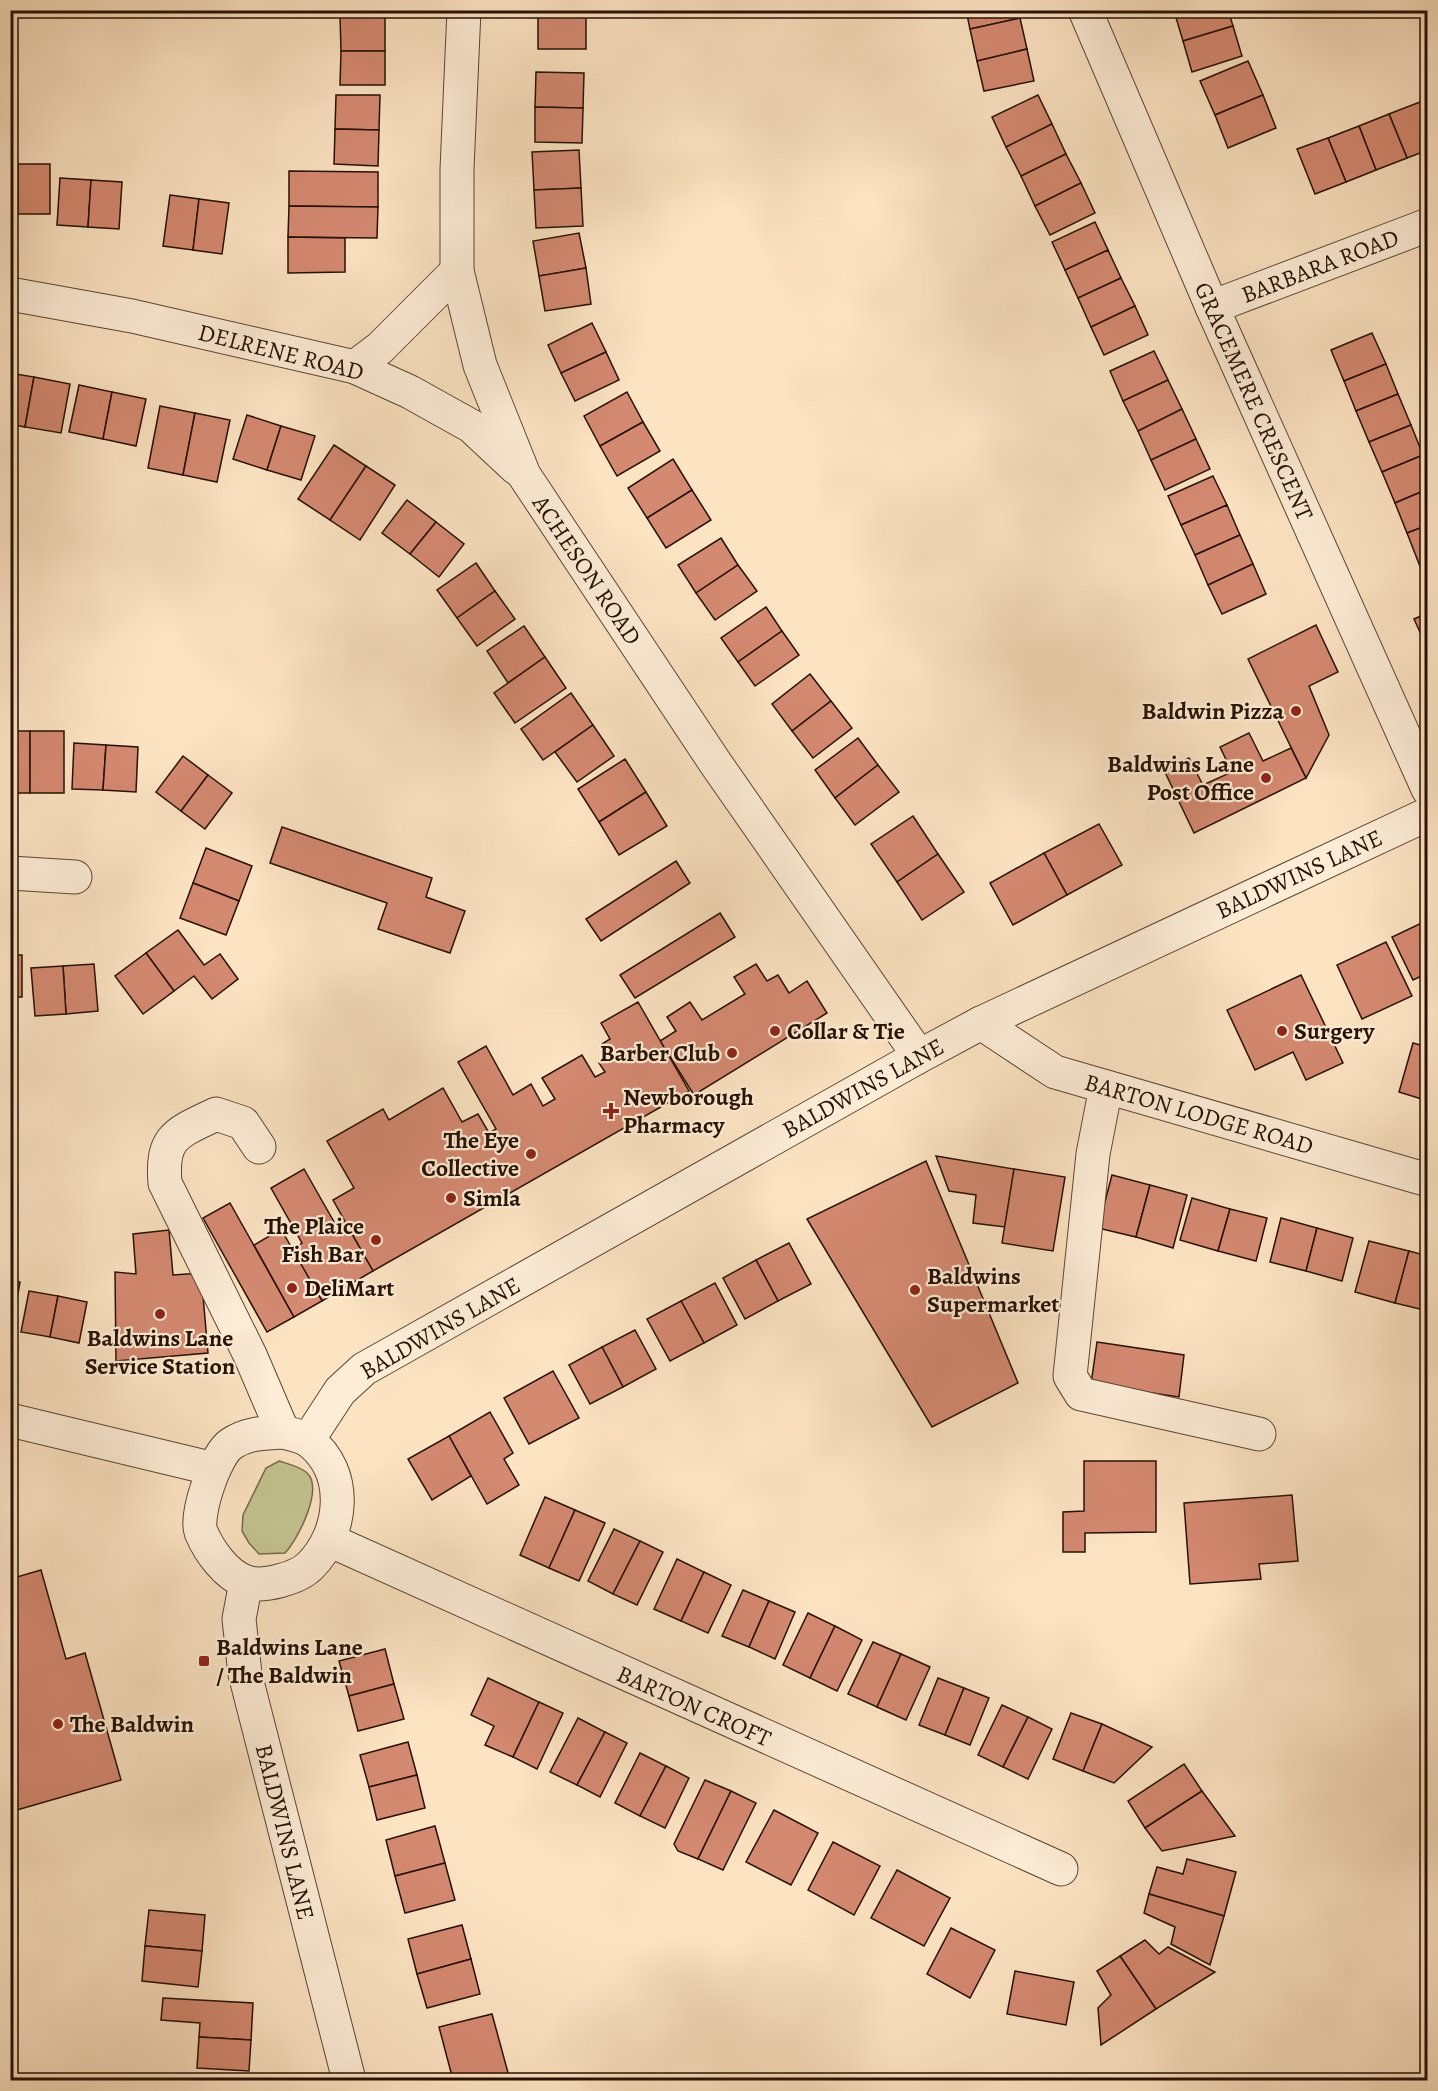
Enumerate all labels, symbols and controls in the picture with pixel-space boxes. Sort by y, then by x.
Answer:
street label: BARBARA ROAD [1237,221,1403,311]
street label: GRACEMERE CRESCENT [1187,277,1321,525]
street label: DELRENE ROAD [195,316,367,388]
street label: ACHESON ROAD [524,488,649,651]
place label: Baldwin Pizza [1141,695,1284,727]
marker: Baldwin Pizza [1289,704,1303,718]
place label: Baldwins Lane Post Office [1107,748,1254,808]
marker: Baldwins Lane Post Office [1259,771,1273,785]
street label: BALDWINS LANE [1211,821,1387,927]
place label: Collar & Tie [787,1015,905,1047]
place label: Surgery [1294,1015,1375,1047]
marker: Collar & Tie [768,1024,782,1038]
marker: Surgery [1275,1024,1289,1038]
street label: BALDWINS LANE [776,1030,950,1146]
place label: Barber Club [600,1037,720,1069]
marker: Barber Club [725,1046,739,1060]
street label: BARTON LODGE ROAD [1081,1066,1317,1162]
place label: Newborough Pharmacy [623,1081,754,1141]
marker: Newborough Pharmacy [604,1104,618,1118]
place label: The Eye Collective [421,1124,519,1184]
marker: The Eye Collective [524,1147,538,1161]
place label: Simla [463,1182,521,1214]
marker: Simla [444,1191,458,1205]
place label: The Plaice Fish Bar [264,1210,364,1270]
marker: The Plaice Fish Bar [369,1233,383,1247]
place label: Baldwins Supermarket [927,1260,1059,1320]
street label: BALDWINS LANE [354,1269,526,1387]
place label: DeliMart [304,1272,394,1304]
marker: DeliMart [285,1281,299,1295]
marker: Baldwins Supermarket [908,1283,922,1297]
marker: Baldwins Lane Service Station [153,1307,167,1321]
place label: Baldwins Lane Service Station [85,1322,236,1382]
place label: Baldwins Lane / The Baldwin [216,1631,363,1691]
marker: Baldwins Lane / The Baldwin [197,1654,211,1668]
street label: BARTON CROFT [612,1658,776,1754]
place label: The Baldwin [70,1708,194,1740]
marker: The Baldwin [51,1717,65,1731]
street label: BALDWINS LANE [248,1741,322,1923]

